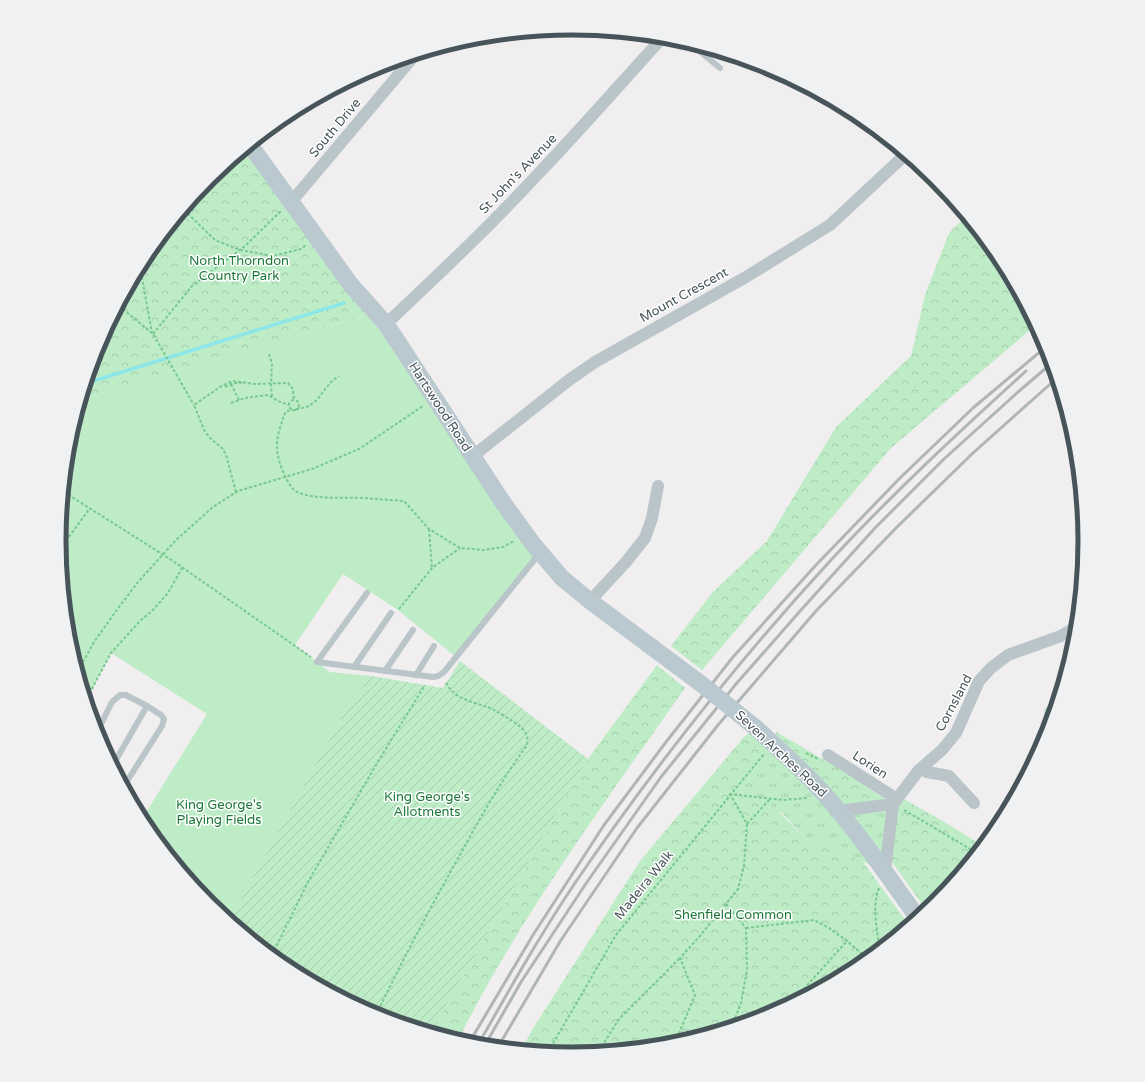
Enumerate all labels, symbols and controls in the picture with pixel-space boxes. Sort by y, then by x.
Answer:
street label: South Drive [306,95,364,161]
street label: St John's Avenue [476,131,560,217]
park label: North Thorndon Country Park [189,253,289,284]
street label: Mount Crescent [637,264,731,326]
street label: Hartswood Road [405,359,475,455]
street label: Cornsland [932,672,976,734]
street label: Seven Arches Road [732,707,830,801]
street label: Lorien [849,748,891,782]
park label: King George's Allotments [384,789,470,820]
park label: King George's Playing Fields [176,797,262,828]
street label: Madeira Walk [611,847,677,923]
park label: Shenfield Common [674,907,792,923]

